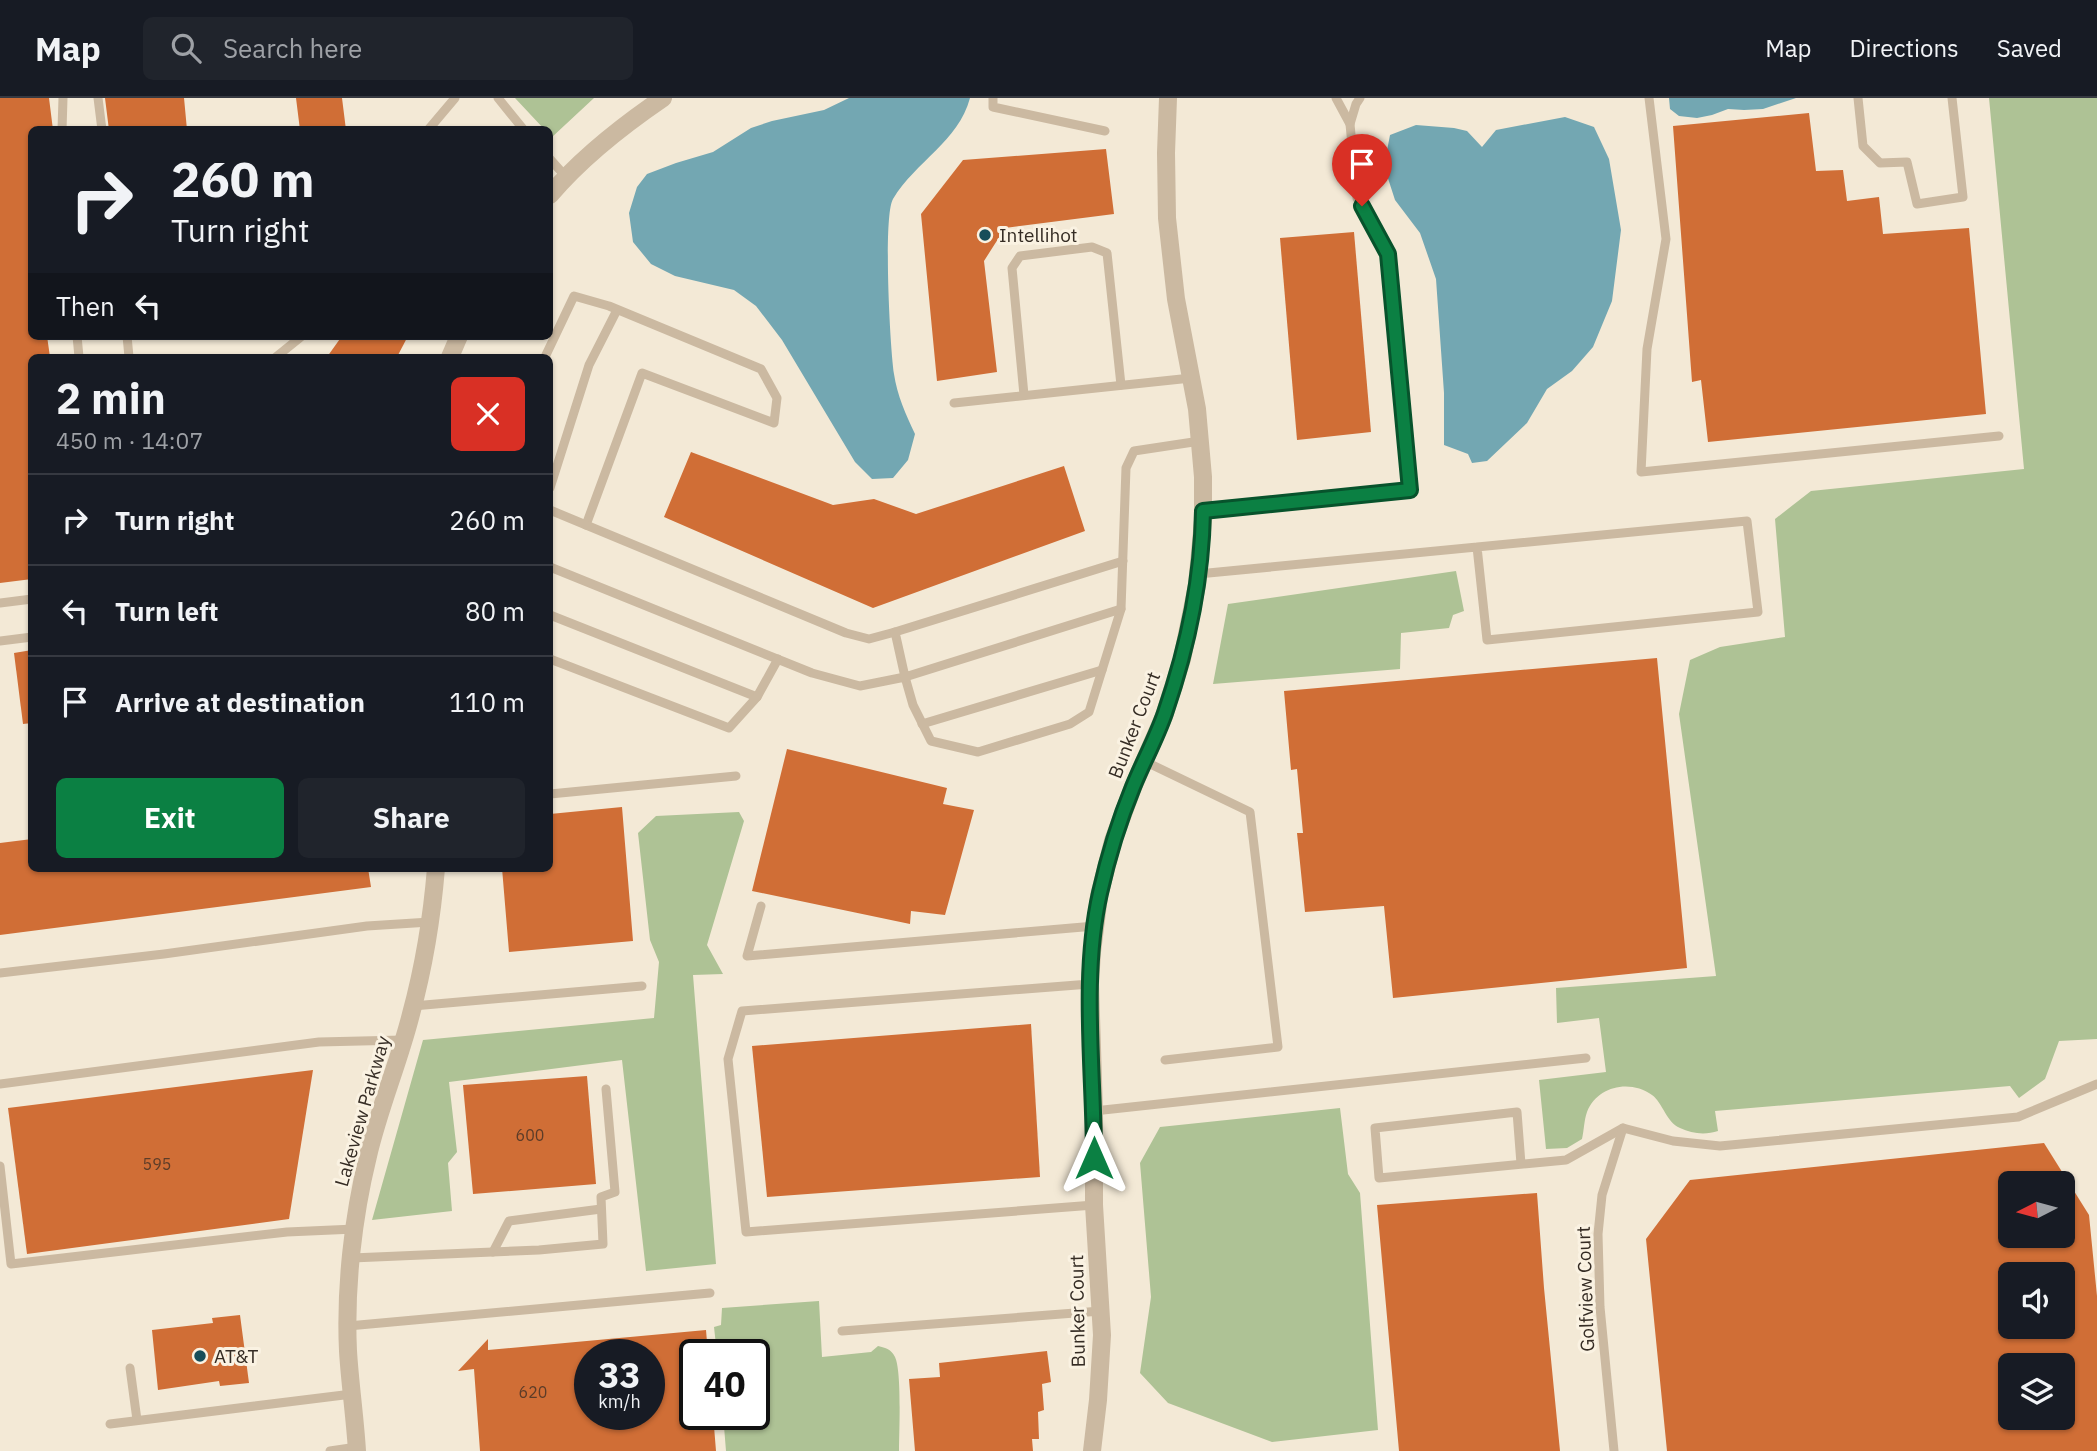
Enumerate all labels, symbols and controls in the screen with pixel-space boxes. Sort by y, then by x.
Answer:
search box [143,17,633,80]
text: Map [35,27,101,70]
icon: search [167,29,205,67]
text: Search here [223,31,362,65]
text: Map [1765,32,1811,64]
text: Directions [1849,32,1959,64]
text: Saved [1997,32,2062,64]
pin [1332,134,1392,206]
icon: arrive [1343,145,1381,183]
text: 260 m [171,147,315,210]
icon: right [56,154,147,245]
text: Turn right [171,209,309,251]
place label: Intellihot [999,223,1078,247]
marker: Intellihot [977,227,993,243]
icon: left [129,287,167,325]
text: Then [56,289,115,323]
text: 2 min [56,371,166,426]
button: close [451,377,525,451]
text: 450 m · 14:07 [56,425,203,455]
icon: right [56,501,94,539]
text: Turn right [115,503,234,537]
text: 260 m [449,503,525,537]
icon: left [56,592,94,630]
text: Turn left [115,594,218,628]
text: 80 m [465,594,525,628]
street label: Bunker Court [1103,668,1165,782]
icon: arrive [56,683,94,721]
text: Arrive at destination [115,685,365,719]
text: 110 m [449,685,525,719]
button: Exit [56,778,284,858]
button: Share [298,778,525,858]
street label: Lakeview Parkway [329,1032,395,1189]
position arrow [1057,1121,1131,1195]
house number: 600 [516,1125,544,1145]
house number: 595 [143,1154,171,1174]
north arrow [1998,1171,2076,1248]
map controls [1998,1171,2075,1430]
street label: Golfview Court [1571,1226,1599,1352]
street label: Bunker Court [1064,1255,1090,1367]
button: sound [1998,1262,2075,1339]
speed limit sign: 40 [679,1339,770,1430]
place label: AT&T [214,1344,259,1368]
marker: AT&T [192,1348,208,1364]
text: 33 [598,1352,641,1398]
button: layers [1998,1353,2075,1430]
house number: 620 [519,1382,547,1402]
text: km/h [598,1390,641,1413]

